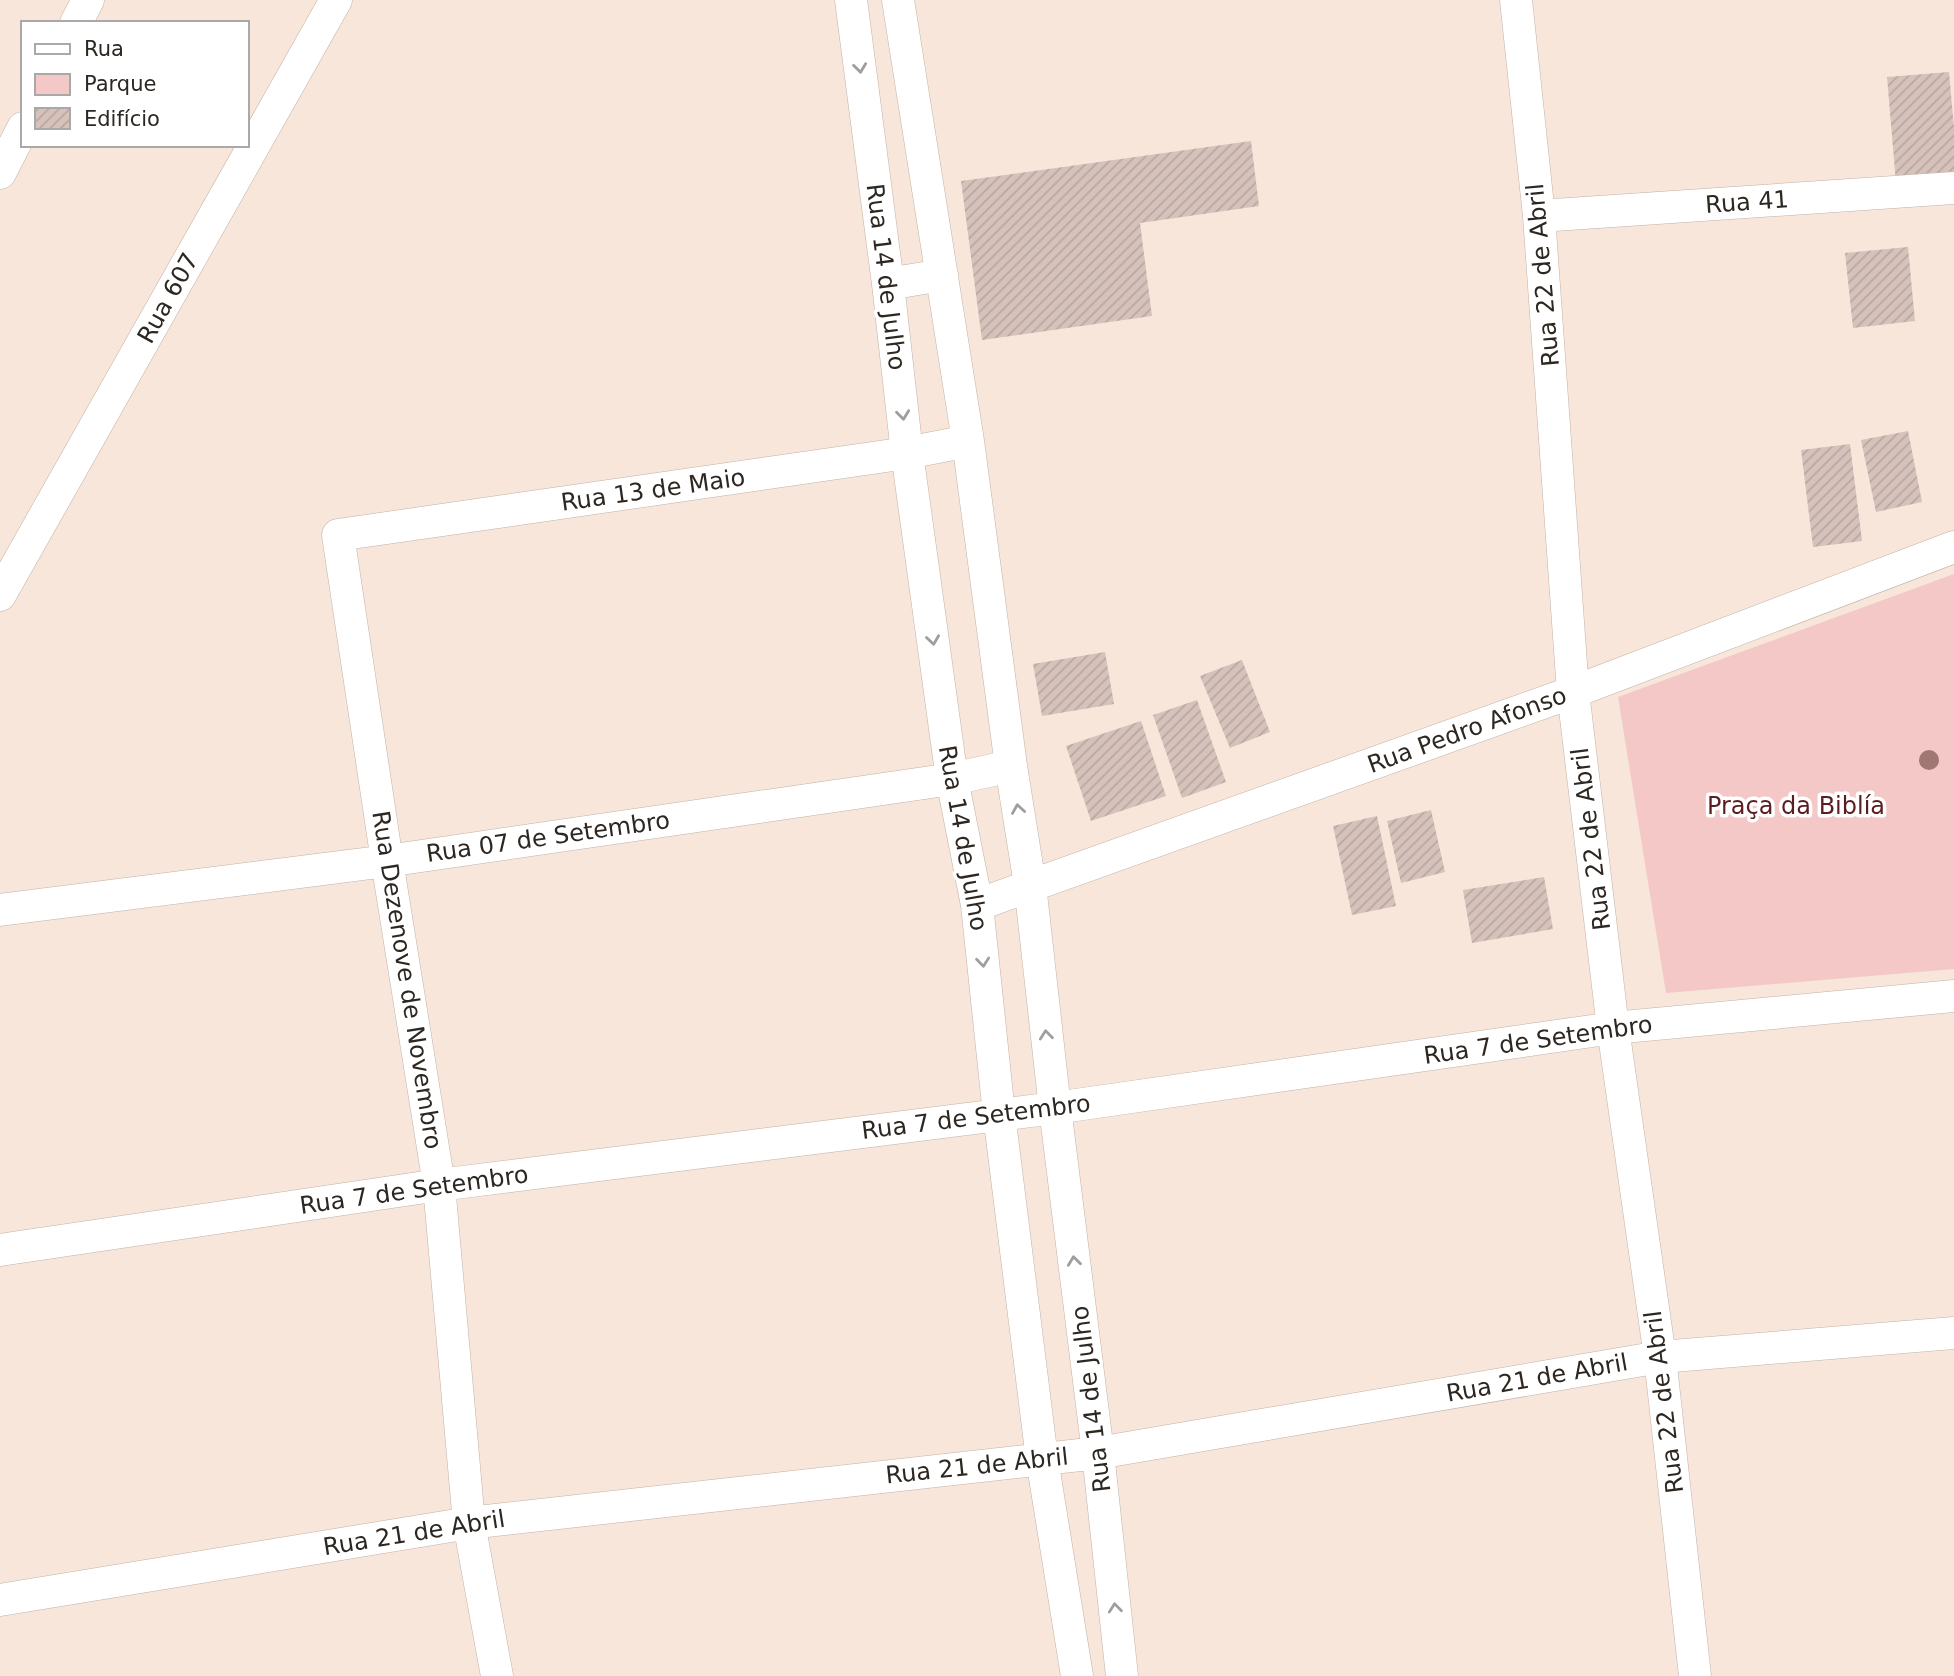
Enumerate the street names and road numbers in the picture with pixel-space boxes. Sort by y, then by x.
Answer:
street label: Rua 14 de Julho [861,182,911,372]
street label: Rua 22 de Abril [1521,182,1565,368]
street label: Rua 41 [1704,185,1790,219]
street label: Rua 607 [132,248,204,348]
street label: Rua 13 de Maio [559,463,747,517]
street label: Rua Pedro Afonso [1364,681,1570,779]
street label: Rua 14 de Julho [933,743,993,933]
street label: Rua 22 de Abril [1566,746,1616,932]
street label: Rua 07 de Setembro [424,806,672,868]
street label: Rua Dezenove de Novembro [366,809,448,1151]
street label: Rua 7 de Setembro [1422,1010,1654,1070]
street label: Rua 7 de Setembro [860,1089,1092,1145]
street label: Rua 7 de Setembro [298,1160,530,1220]
street label: Rua 14 de Julho [1066,1304,1116,1494]
street label: Rua 22 de Abril [1639,1309,1689,1495]
street label: Rua 21 de Abril [1444,1348,1630,1408]
street label: Rua 21 de Abril [884,1442,1070,1490]
street label: Rua 21 de Abril [321,1505,507,1561]

